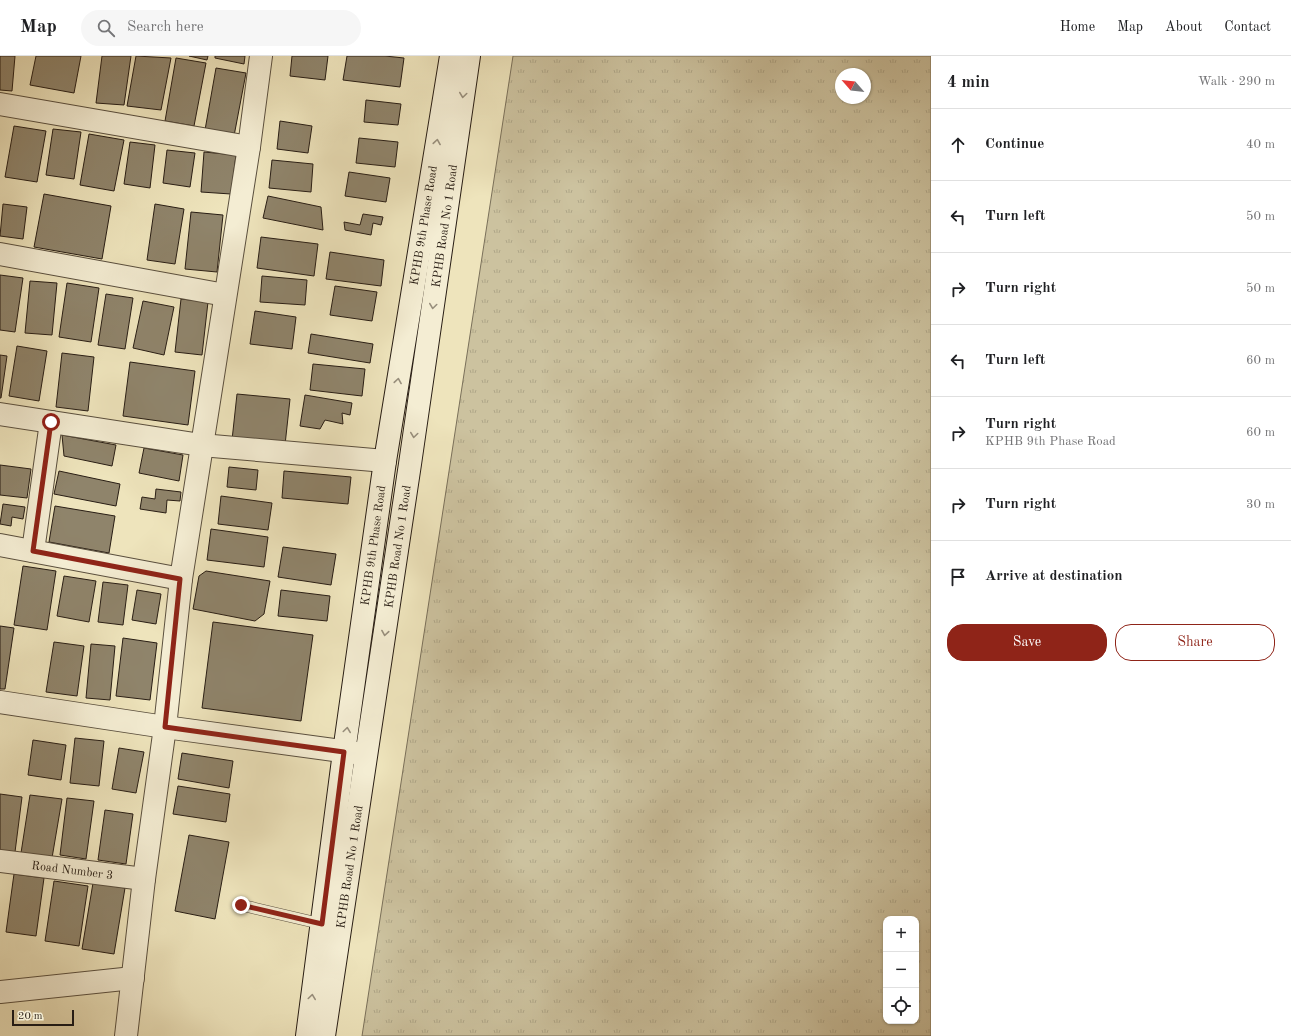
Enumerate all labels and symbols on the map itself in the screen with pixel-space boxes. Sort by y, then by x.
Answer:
north arrow [835,68,871,104]
one-way arrow [459,92,468,98]
one-way arrow [432,139,441,145]
street label: KPHB Road No 1 Road [431,164,460,288]
street label: KPHB 9th Phase Road [409,165,440,286]
one-way arrow [429,303,438,310]
one-way arrow [393,378,402,384]
route start [42,413,60,431]
one-way arrow [410,432,419,438]
street label: KPHB Road No 1 Road [383,484,414,609]
street label: KPHB 9th Phase Road [360,485,388,606]
one-way arrow [381,630,390,636]
one-way arrow [342,727,351,733]
street label: KPHB Road No 1 Road [335,805,366,929]
street label: Road Number 3 [31,860,114,882]
route end [232,896,250,914]
one-way arrow [307,994,316,1000]
scale bar [12,1008,74,1027]

